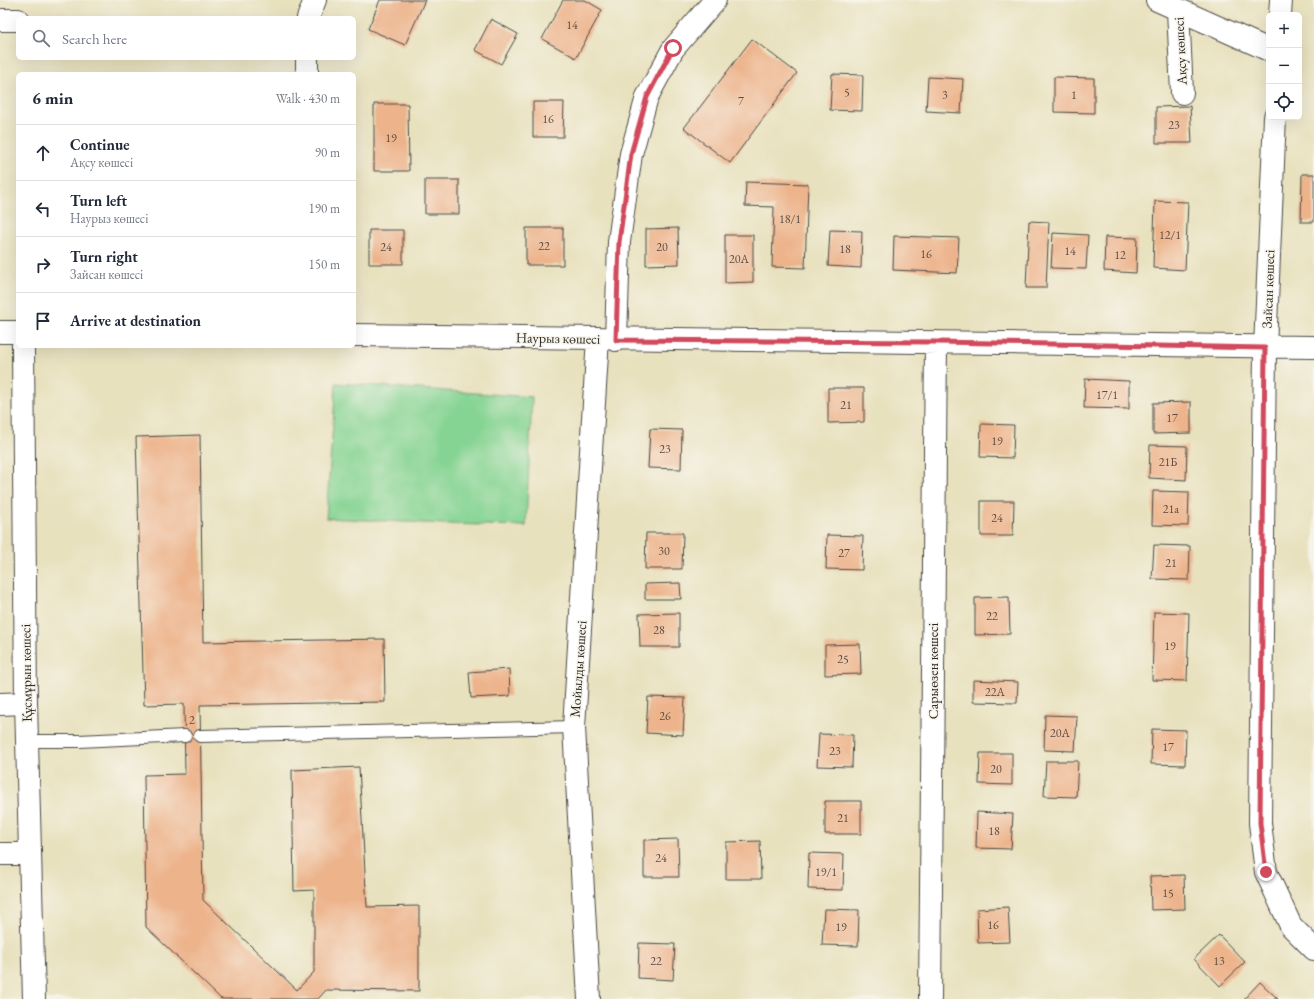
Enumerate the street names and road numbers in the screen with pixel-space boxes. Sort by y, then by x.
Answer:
street label: Ақсу көшесі [1169,16,1191,86]
street label: Зайсан көшесі [1258,249,1278,329]
street label: Наурыз көшесі [516,328,601,348]
street label: Мойылды көшесі [566,619,590,718]
street label: Сарыөзен көшесі [924,622,942,719]
street label: Құсмұрын көшесі [16,623,36,722]

